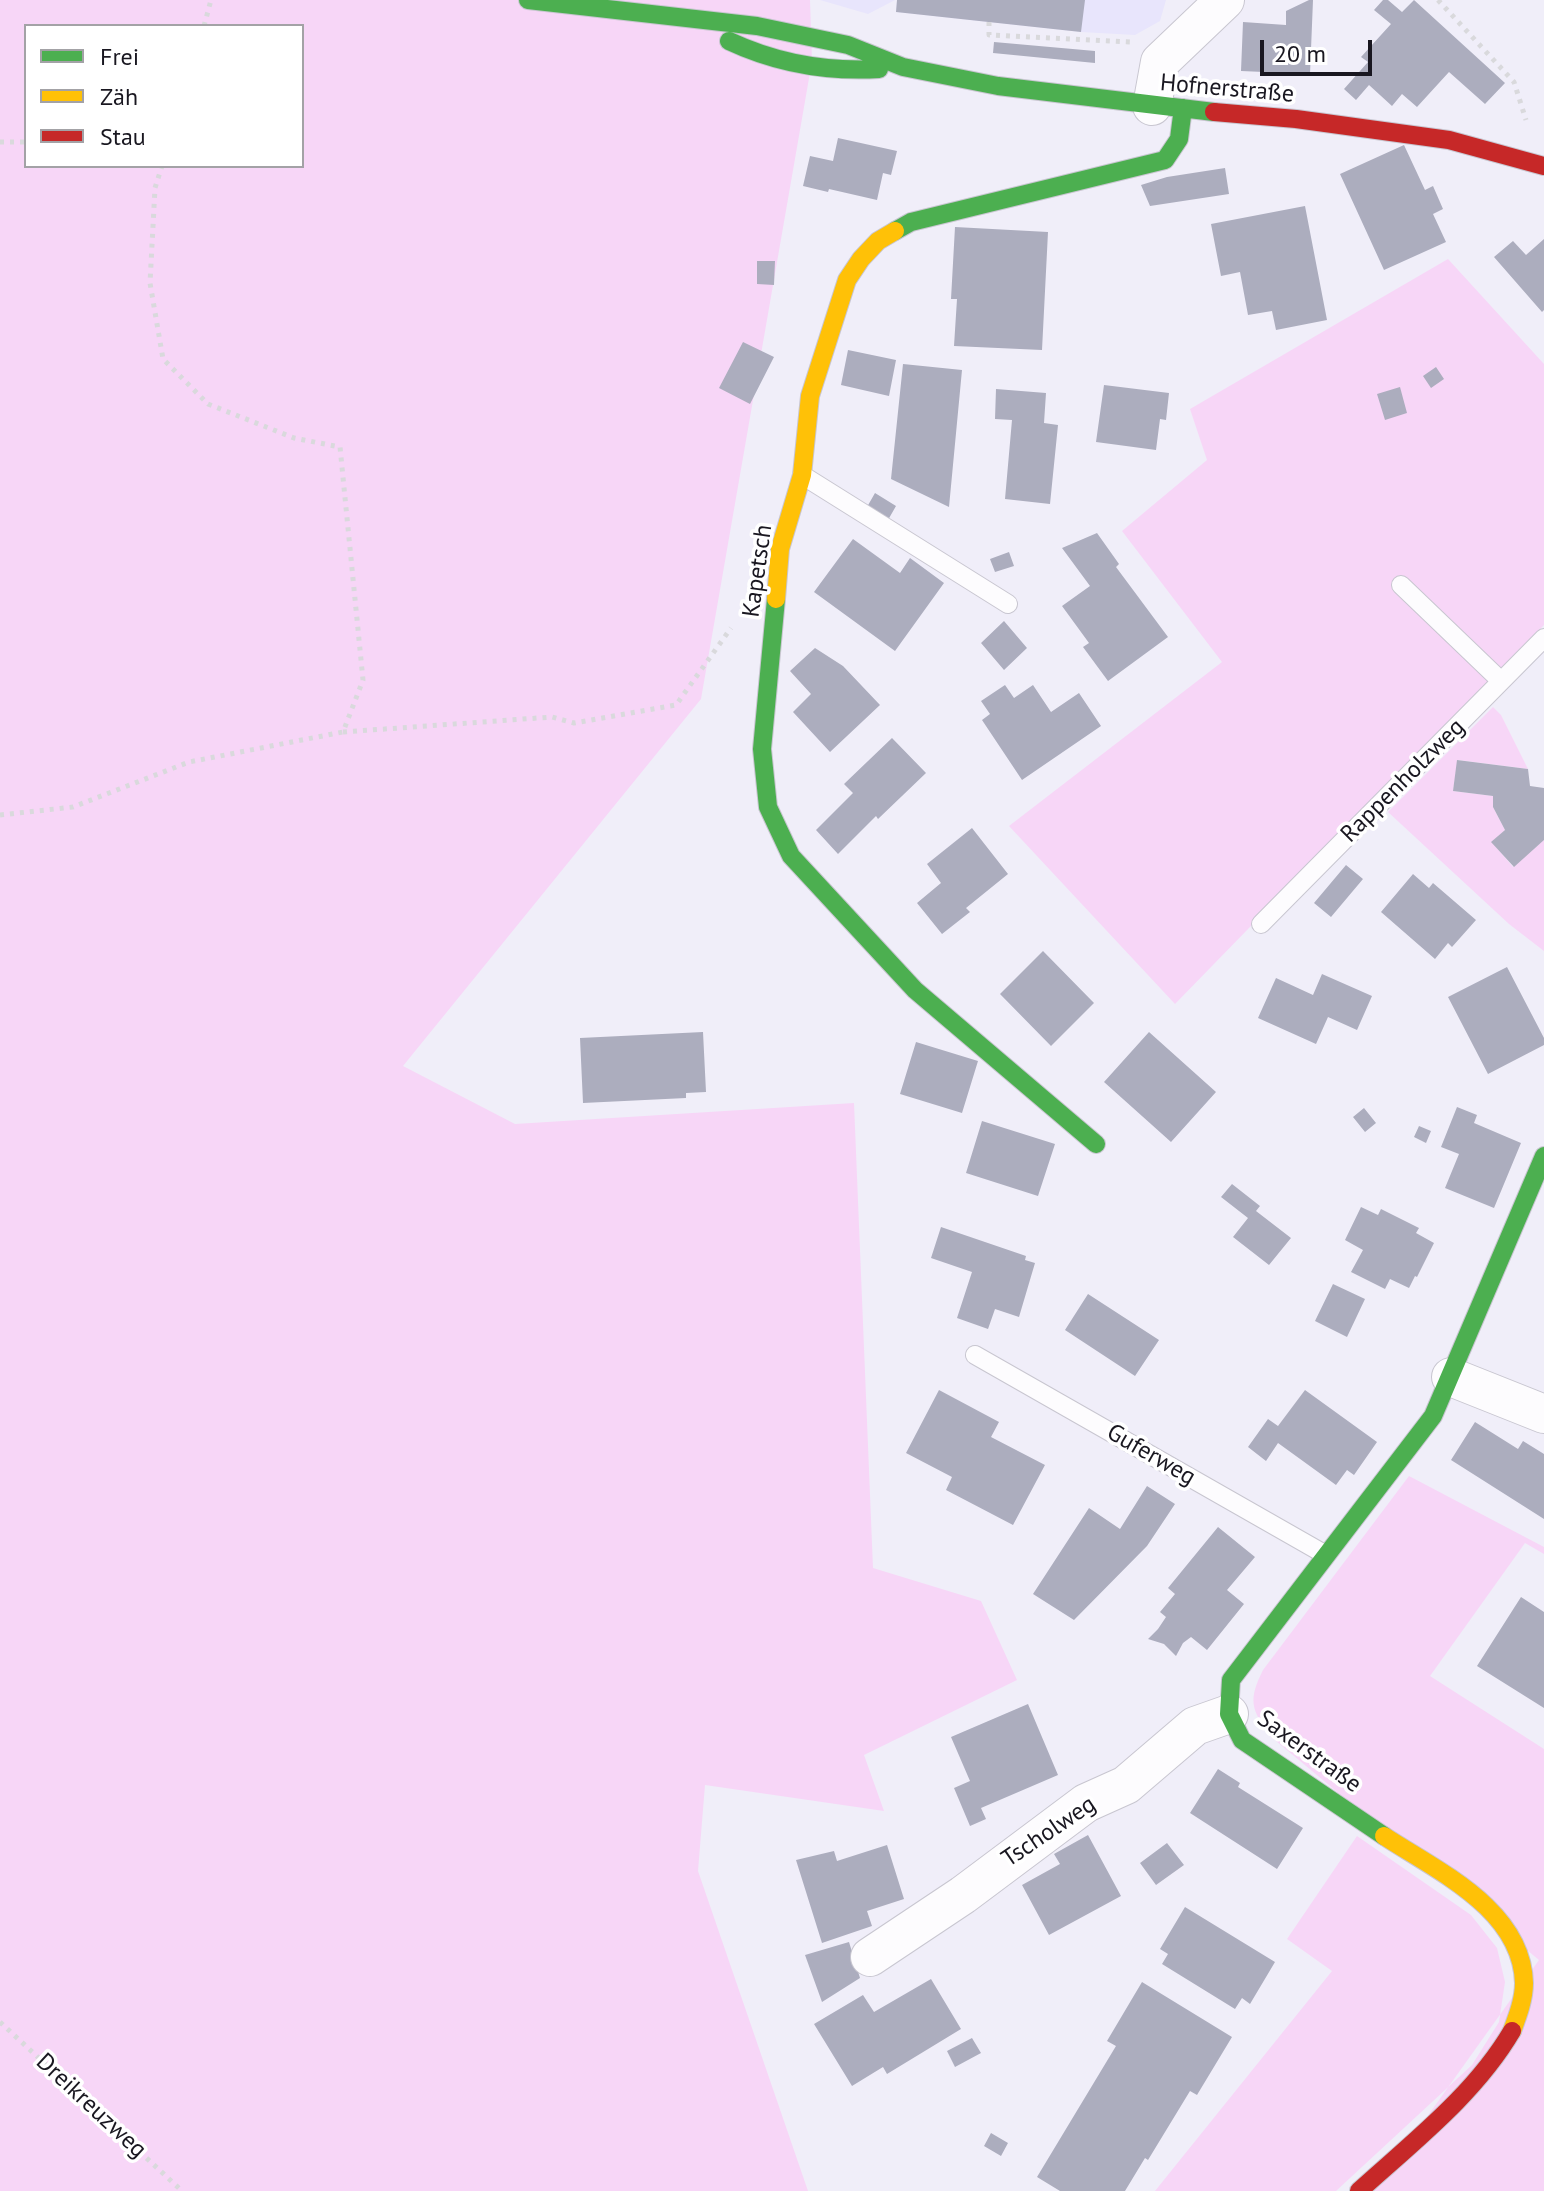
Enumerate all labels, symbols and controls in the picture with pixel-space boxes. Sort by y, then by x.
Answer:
legend [24,24,304,168]
scale bar [1264,24,1376,74]
text: 20 m [1274,38,1326,69]
text: Frei [100,41,139,72]
street label: Hofnerstraße [1159,69,1295,109]
text: Zäh [100,81,138,112]
text: Stau [100,121,146,152]
street label: Kapetsch [737,523,779,619]
street label: Rappenholzweg [1335,713,1471,849]
street label: Guferweg [1102,1418,1200,1492]
street label: Saxerstraße [1251,1705,1367,1799]
street label: Tscholweg [997,1790,1101,1874]
street label: Dreikreuzweg [30,2048,152,2164]

